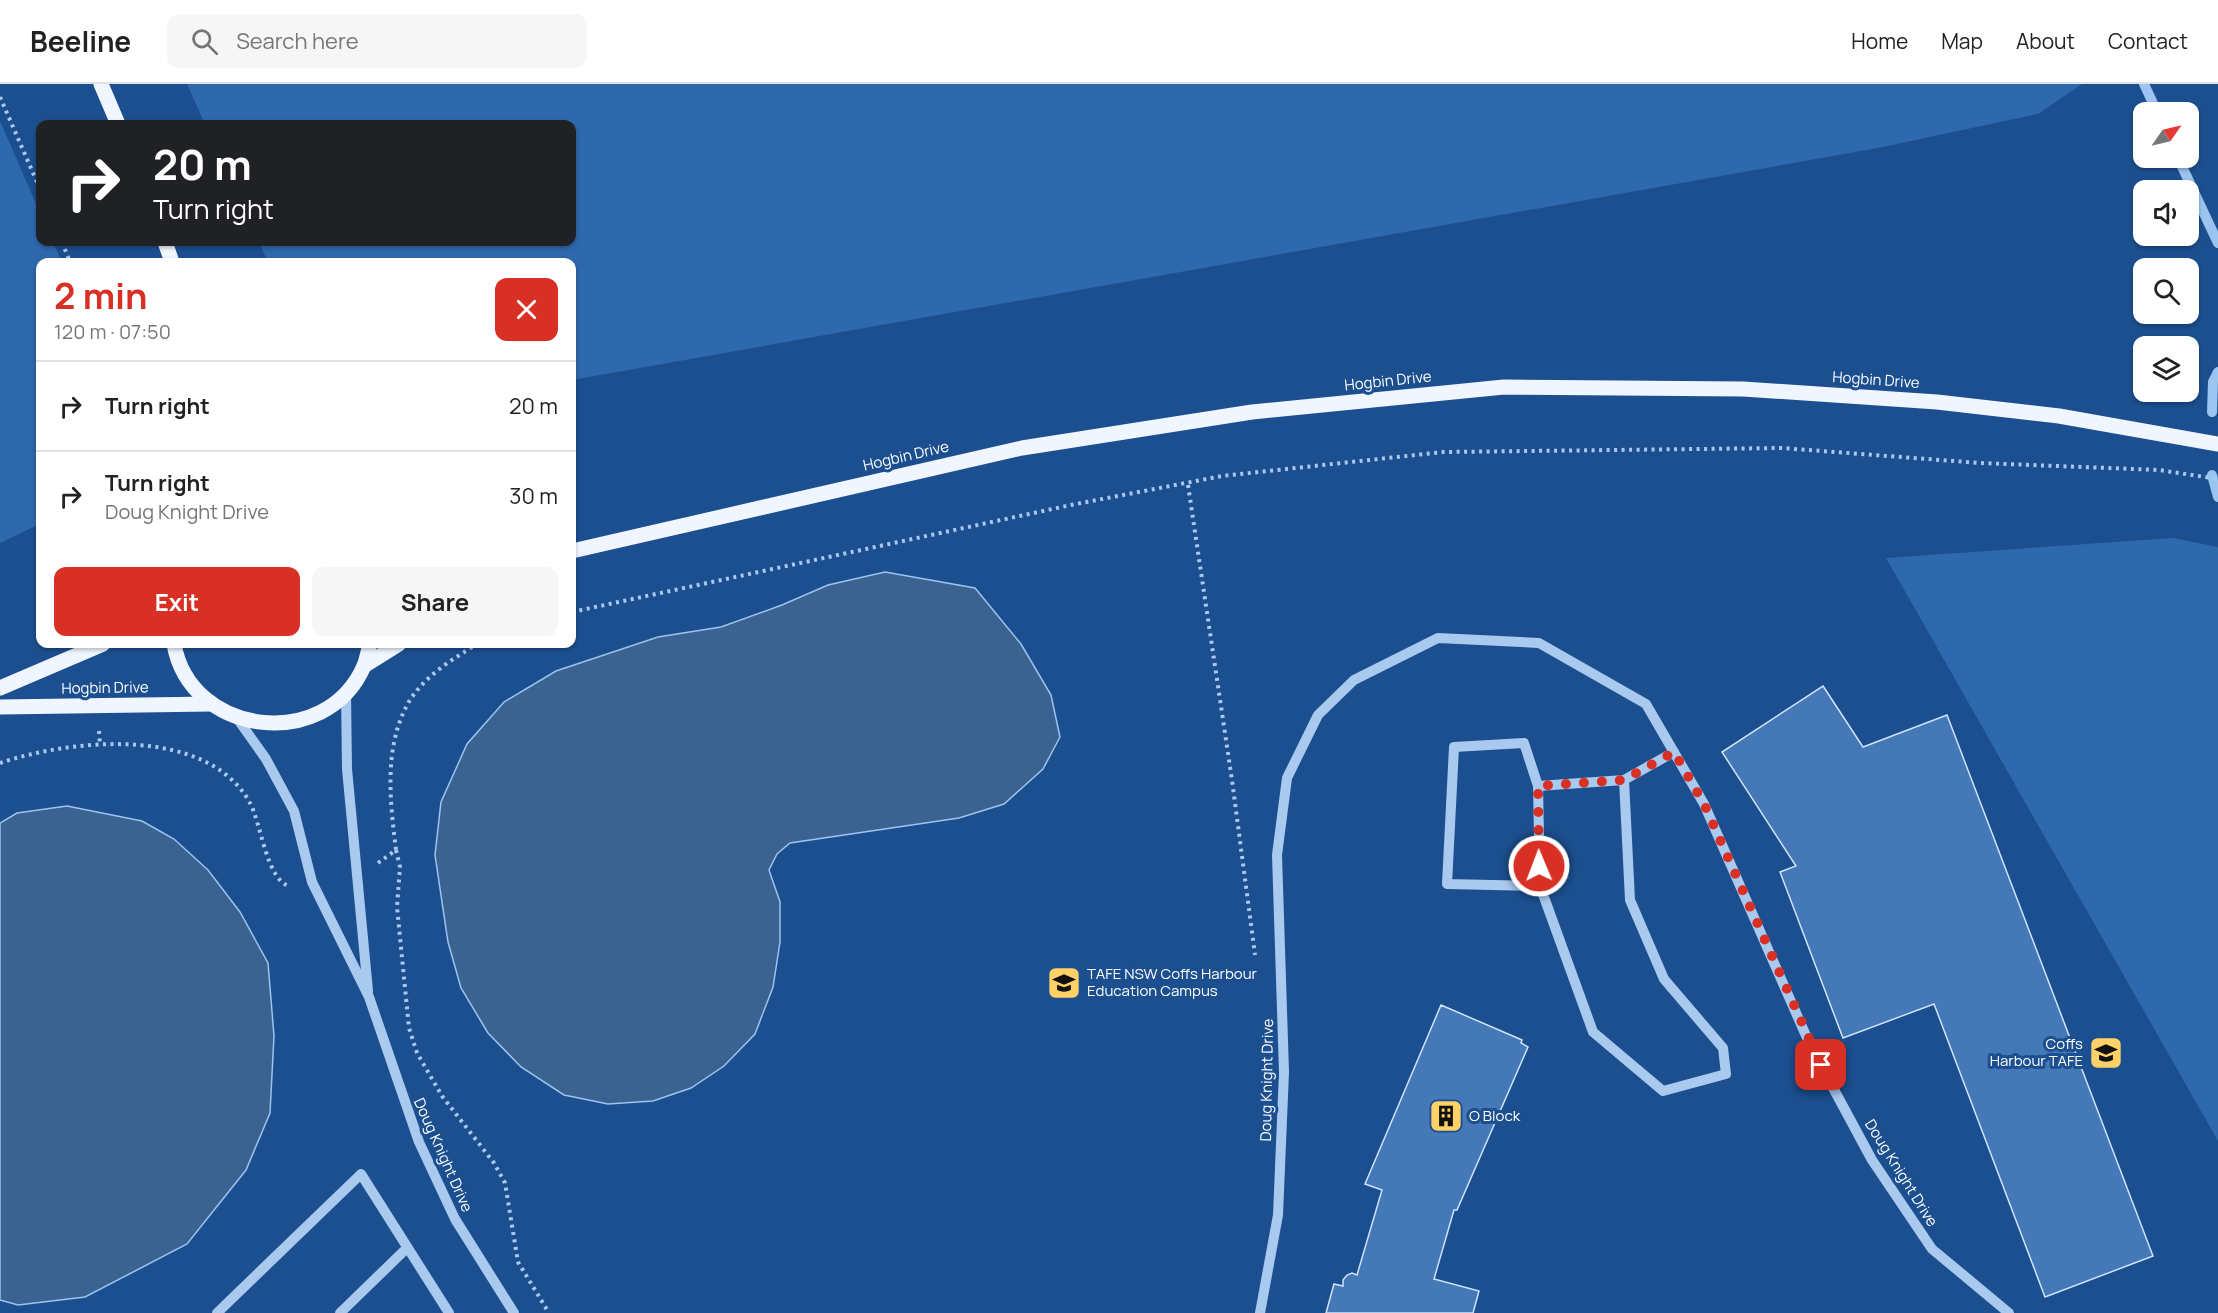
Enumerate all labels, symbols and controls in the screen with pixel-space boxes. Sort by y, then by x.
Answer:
search box [167,14,587,68]
text: Beeline [30,22,131,60]
icon: search [188,25,221,58]
text: Search here [236,26,359,56]
text: Home [1851,27,1908,55]
text: Map [1941,27,1983,55]
text: About [2016,27,2075,55]
text: Contact [2108,27,2188,55]
north arrow [2133,102,2199,168]
map controls [2133,102,2199,402]
text: 20 m [153,135,252,193]
icon: right [54,144,132,222]
button: sound [2133,180,2199,246]
text: Turn right [153,190,274,227]
button: search [2133,258,2199,324]
text: 2 min [54,271,148,320]
button: close [495,278,558,341]
text: 120 m · 07:50 [54,318,171,345]
button: layers [2133,336,2199,402]
street label: Hogbin Drive [1343,365,1433,396]
street label: Hogbin Drive [1832,366,1921,393]
icon: right [54,390,87,423]
text: Turn right [105,391,210,421]
text: 20 m [509,391,558,421]
street label: Hogbin Drive [861,435,951,476]
text: Turn right [105,468,210,498]
icon: right [54,480,87,513]
text: 30 m [509,481,558,511]
text: Doug Knight Drive [105,498,269,525]
button: Exit [54,567,300,636]
button: Share [312,567,558,636]
street label: Hogbin Drive [61,676,149,699]
position arrow [1507,834,1571,898]
place label: TAFE NSW Coffs Harbour Education Campus [1087,963,1258,1001]
school or university icon: TAFE NSW Coffs Harbour Education Campus [1046,965,1082,1001]
street label: Doug Knight Drive [1255,1018,1278,1142]
place label: Coffs Harbour TAFE [1990,1033,2083,1071]
school or university icon: Coffs Harbour TAFE [2088,1035,2124,1071]
pin [1795,1039,1846,1090]
icon: arrive [1804,1048,1837,1081]
street label: Doug Knight Drive [409,1094,478,1215]
building icon: O Block [1428,1098,1464,1134]
place label: O Block [1469,1105,1521,1126]
street label: Doug Knight Drive [1860,1115,1943,1231]

